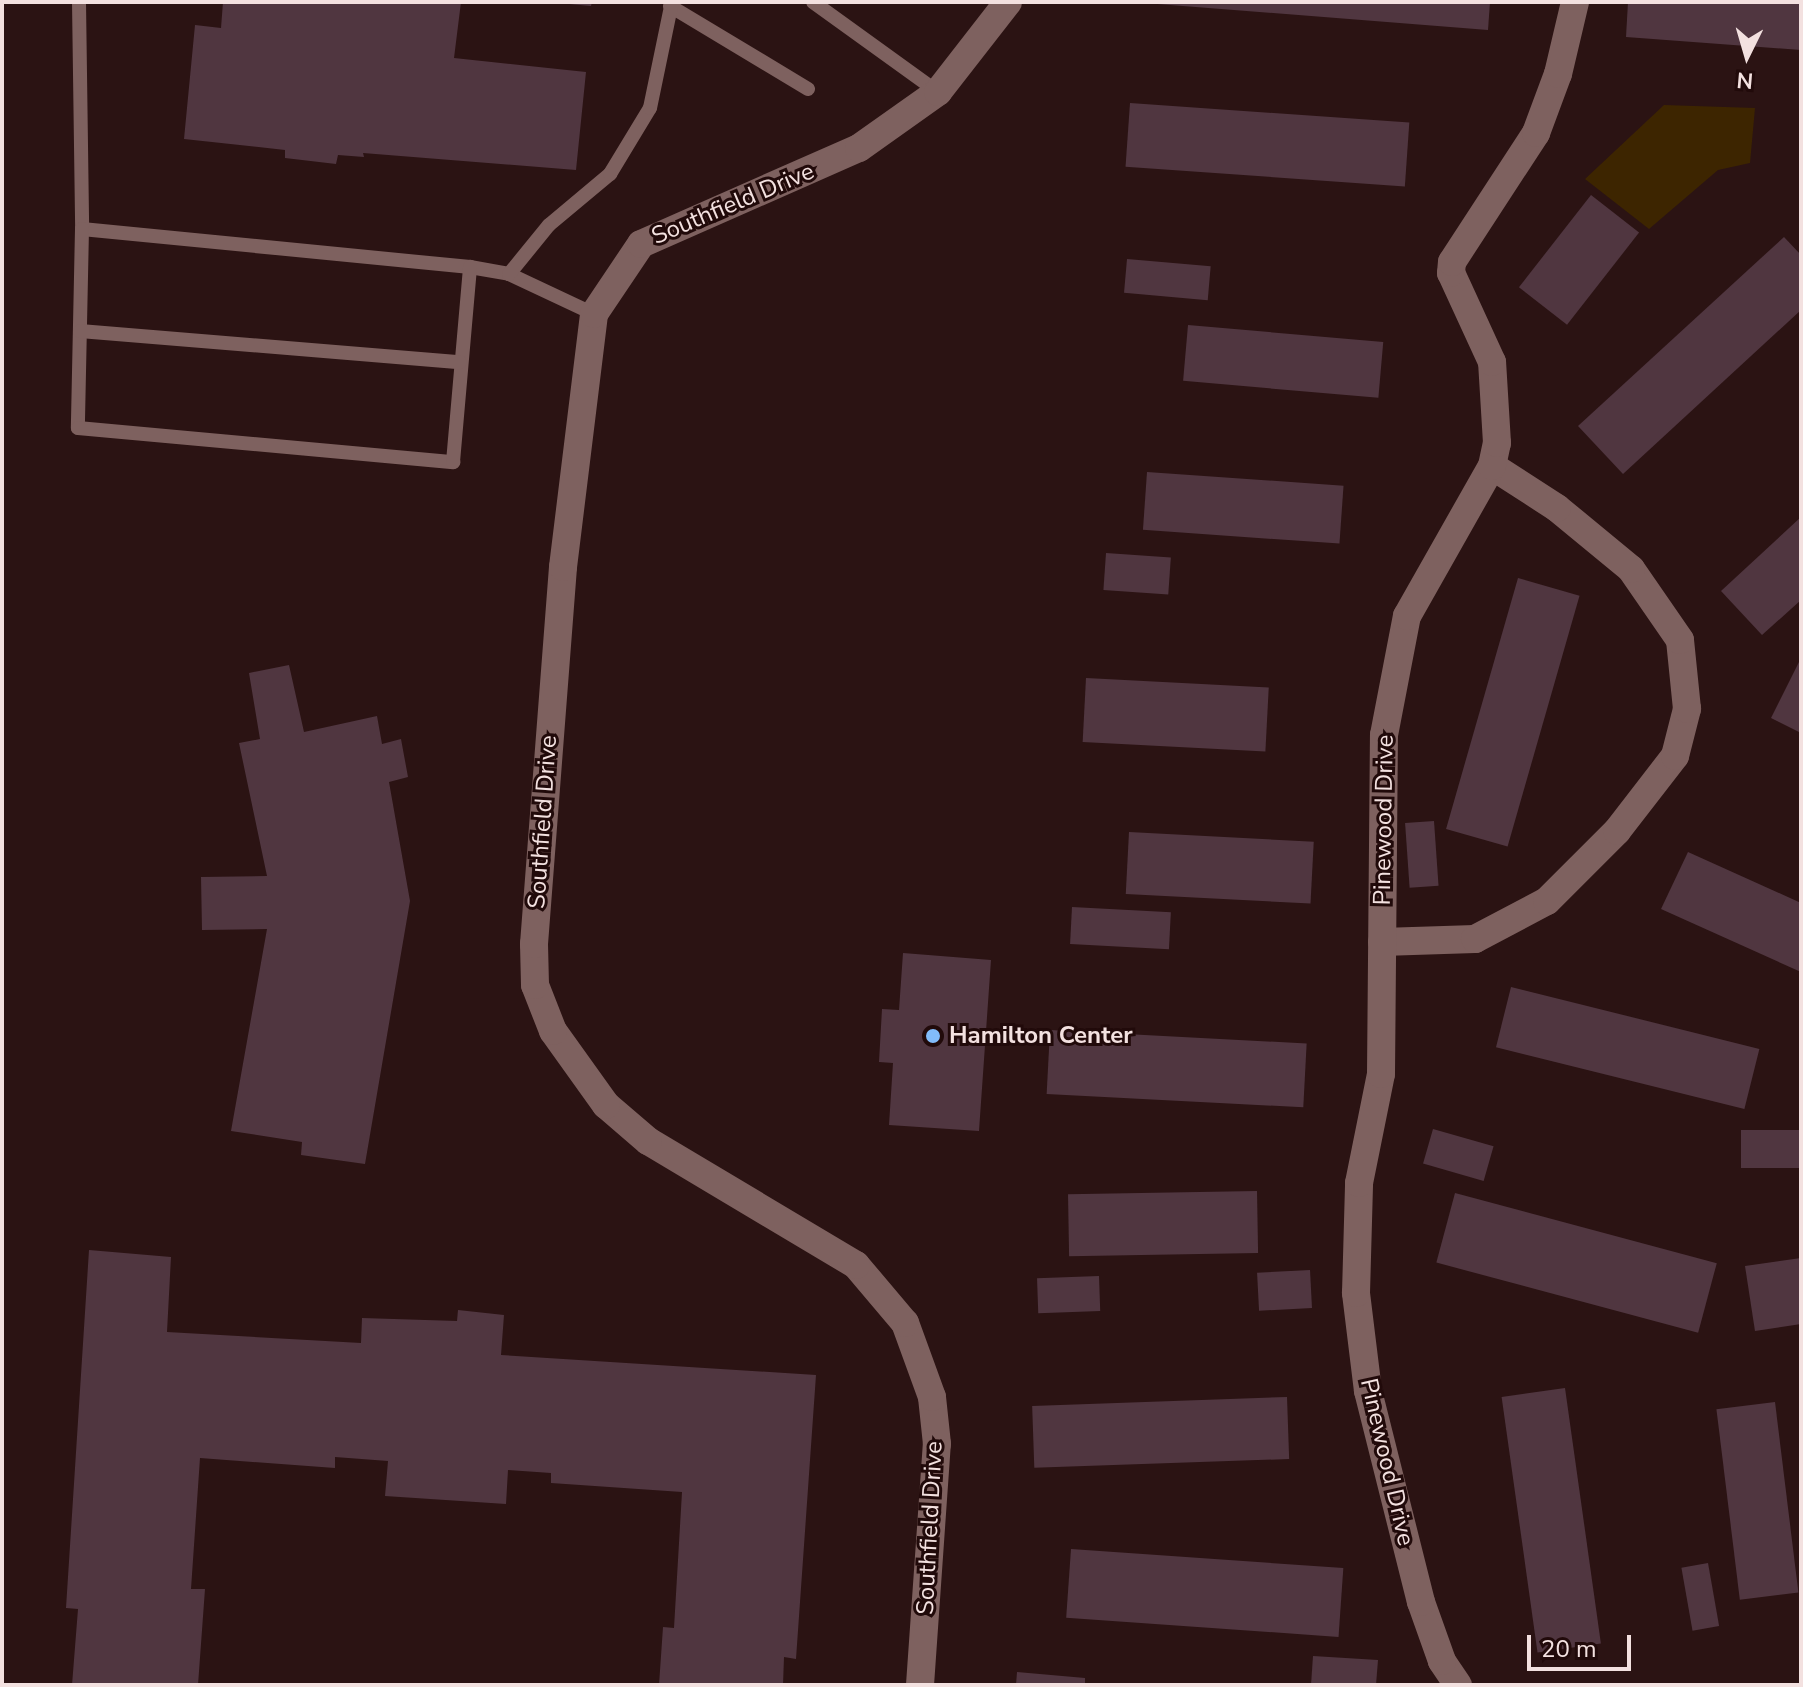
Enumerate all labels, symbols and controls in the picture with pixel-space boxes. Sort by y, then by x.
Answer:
north arrow [1707,16,1787,96]
text: N [1735,64,1754,96]
street label: Southfield Drive [647,157,819,251]
street label: Southfield Drive [523,734,563,910]
street label: Pinewood Drive [1368,734,1400,906]
place label: Hamilton Center [949,1022,1133,1050]
marker: Hamilton Center [924,1027,942,1045]
street label: Pinewood Drive [1354,1376,1420,1548]
street label: Southfield Drive [911,1440,949,1616]
scale bar [1531,1619,1635,1669]
text: 20 m [1541,1633,1597,1665]

